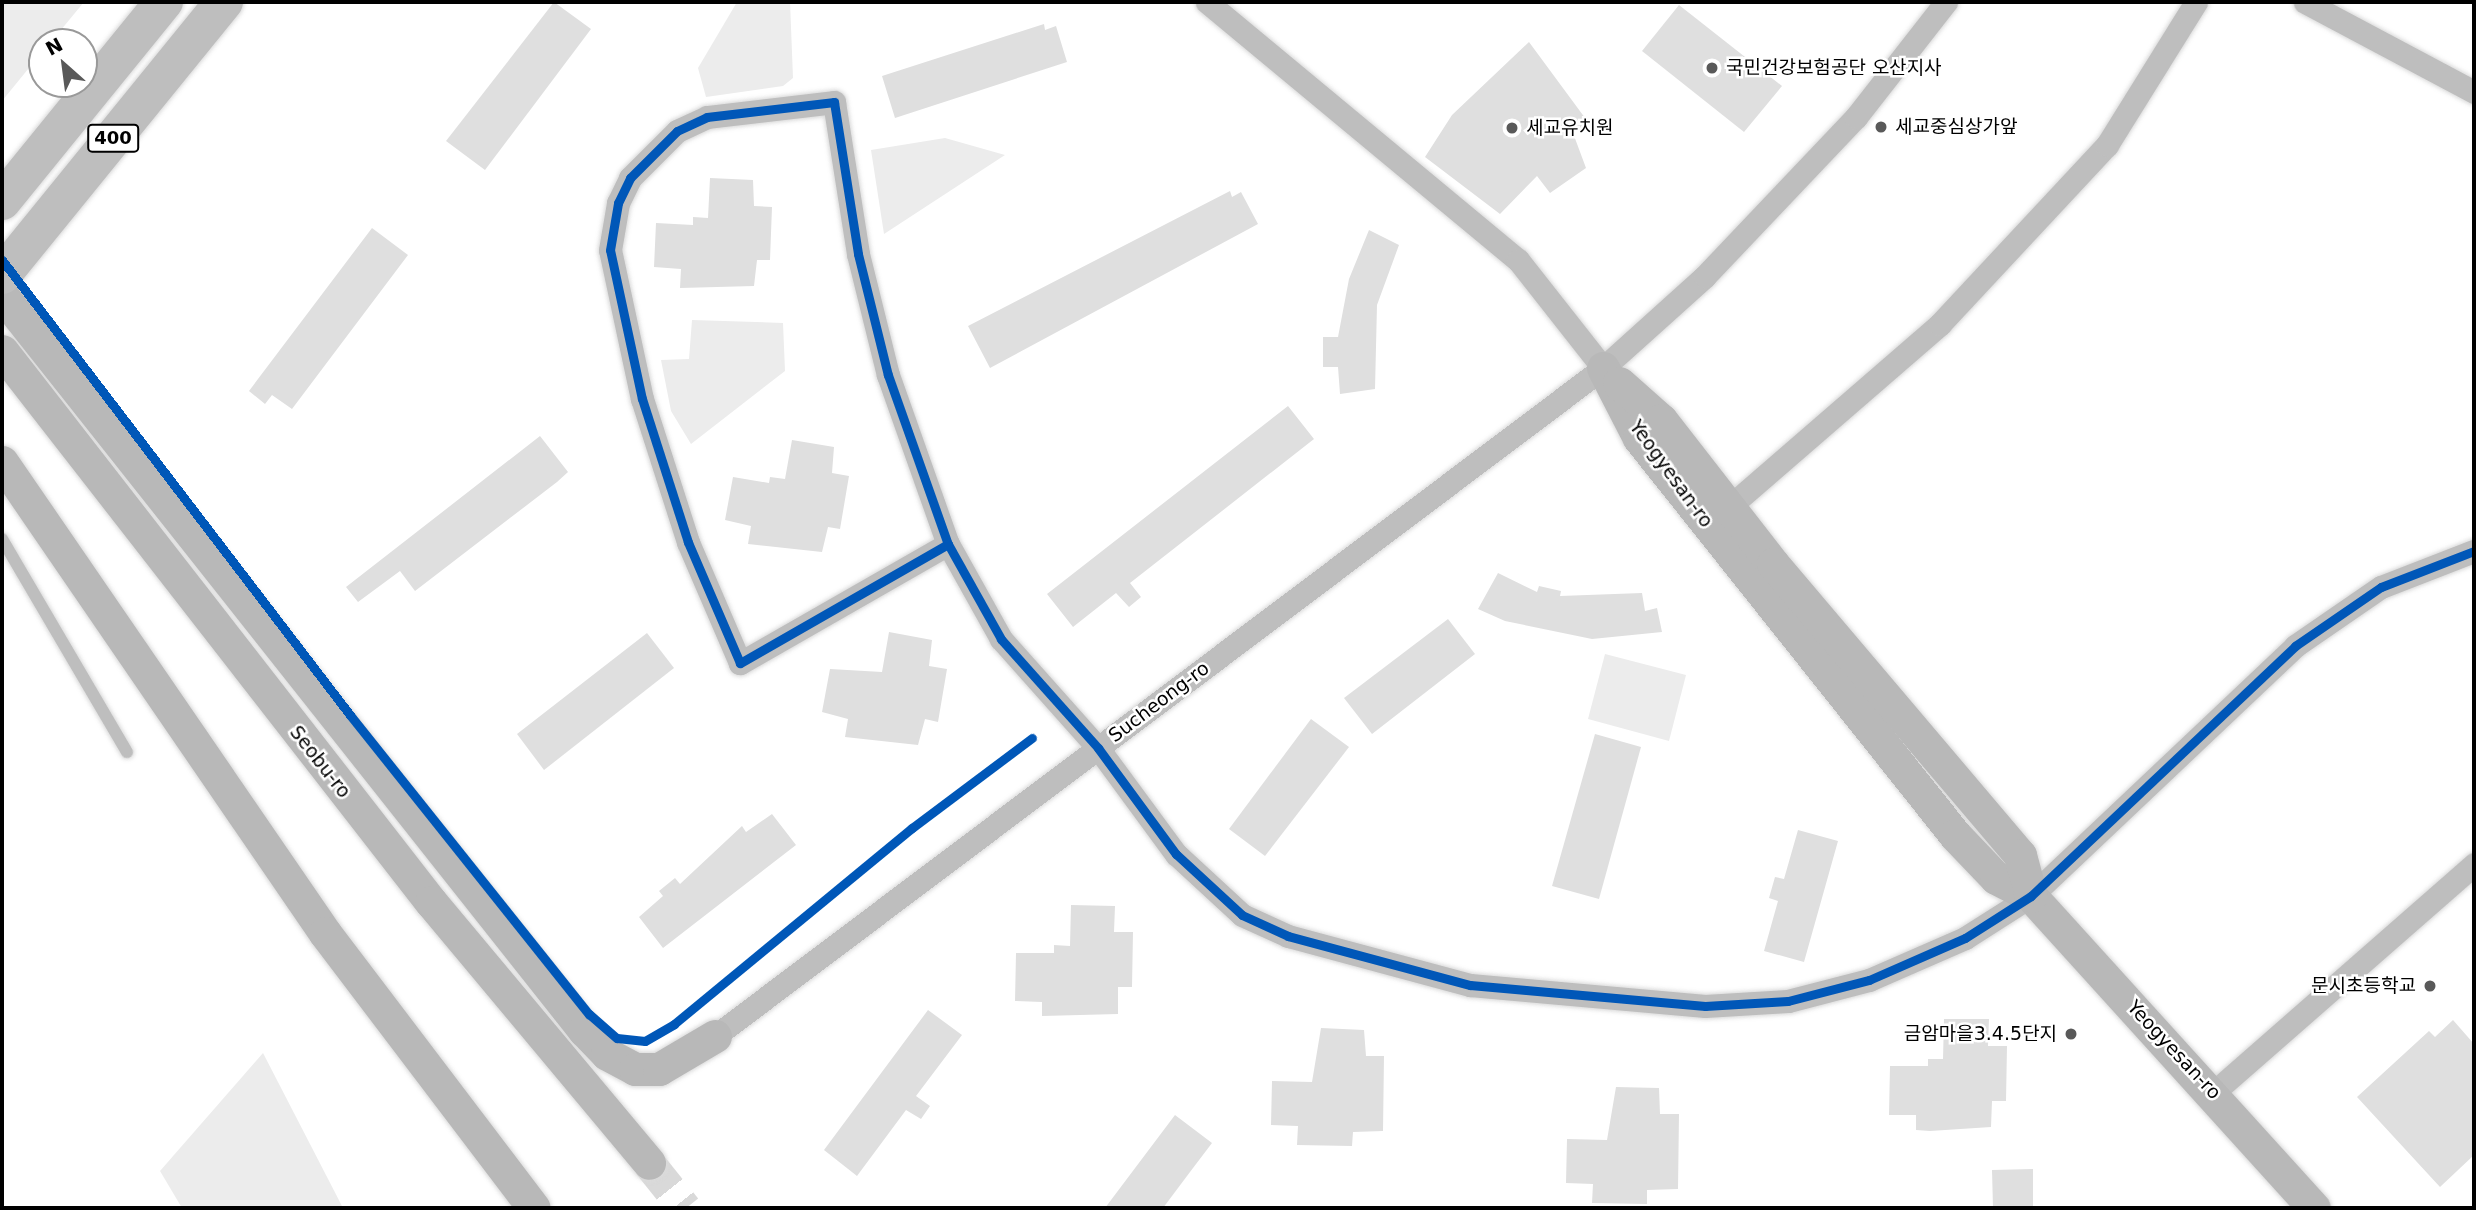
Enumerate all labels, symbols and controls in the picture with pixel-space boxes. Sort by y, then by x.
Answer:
north arrow [28,28,98,98]
text: N [42,33,66,60]
place label: 국민건강보험공단 오산지사 [1726,57,1942,79]
marker: 국민건강보험공단 오산지사 [1704,60,1720,76]
place label: 세교중심상가앞 [1895,116,2017,138]
place label: 세교유치원 [1526,117,1613,139]
marker: 세교중심상가앞 [1873,119,1889,135]
marker: 세교유치원 [1504,120,1520,136]
road number: 400 [87,124,139,153]
street label: Yeogyesan-ro [1624,416,1718,532]
street label: Sucheong-ro [1104,657,1214,747]
street label: Seobu-ro [285,721,355,803]
place label: 문시초등학교 [2311,975,2416,997]
marker: 문시초등학교 [2422,978,2438,994]
street label: Yeogyesan-ro [2122,996,2226,1104]
place label: 금암마을3.4.5단지 [1904,1023,2057,1045]
marker: 금암마을3.4.5단지 [2063,1026,2079,1042]

